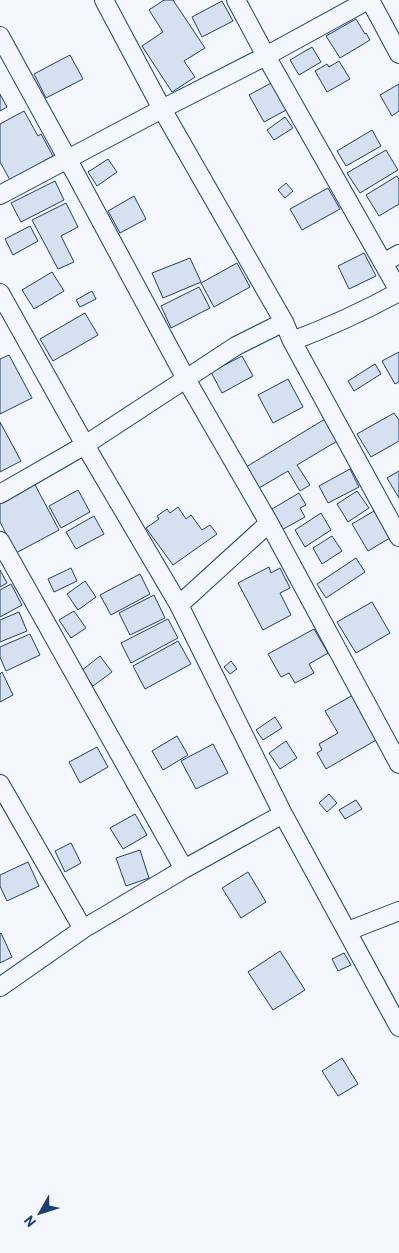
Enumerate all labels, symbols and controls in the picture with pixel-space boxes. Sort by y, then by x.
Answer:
north arrow [15,1188,65,1238]
text: N [20,1213,39,1230]

